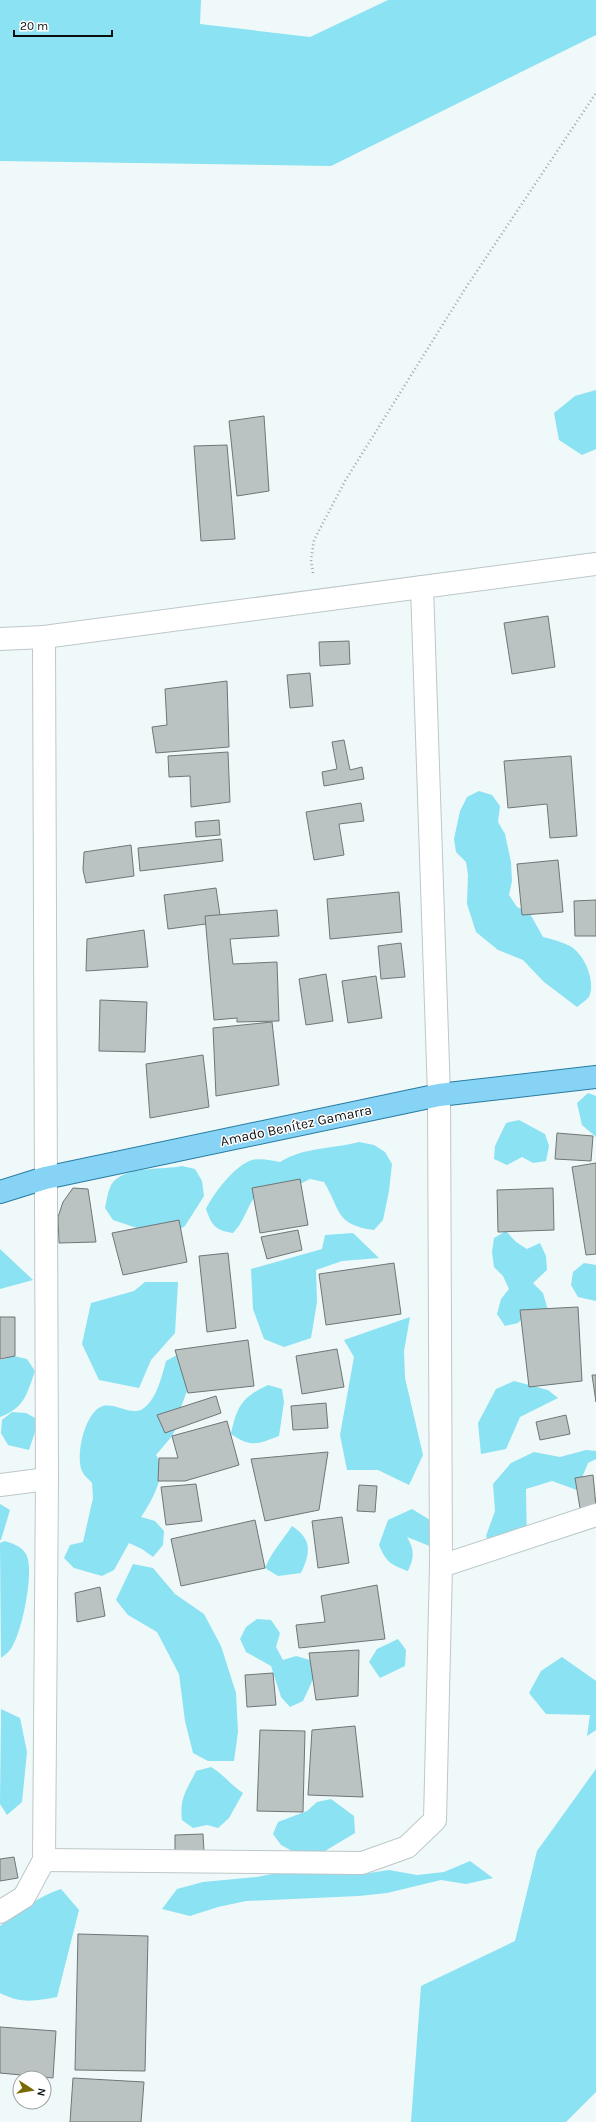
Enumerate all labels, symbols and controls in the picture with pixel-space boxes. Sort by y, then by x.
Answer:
scale bar [14,12,112,38]
text: 20 m [20,19,48,33]
street label: Amado Benítez Gamarra [219,1101,373,1150]
north arrow [12,2070,52,2110]
text: N [34,2087,48,2097]

